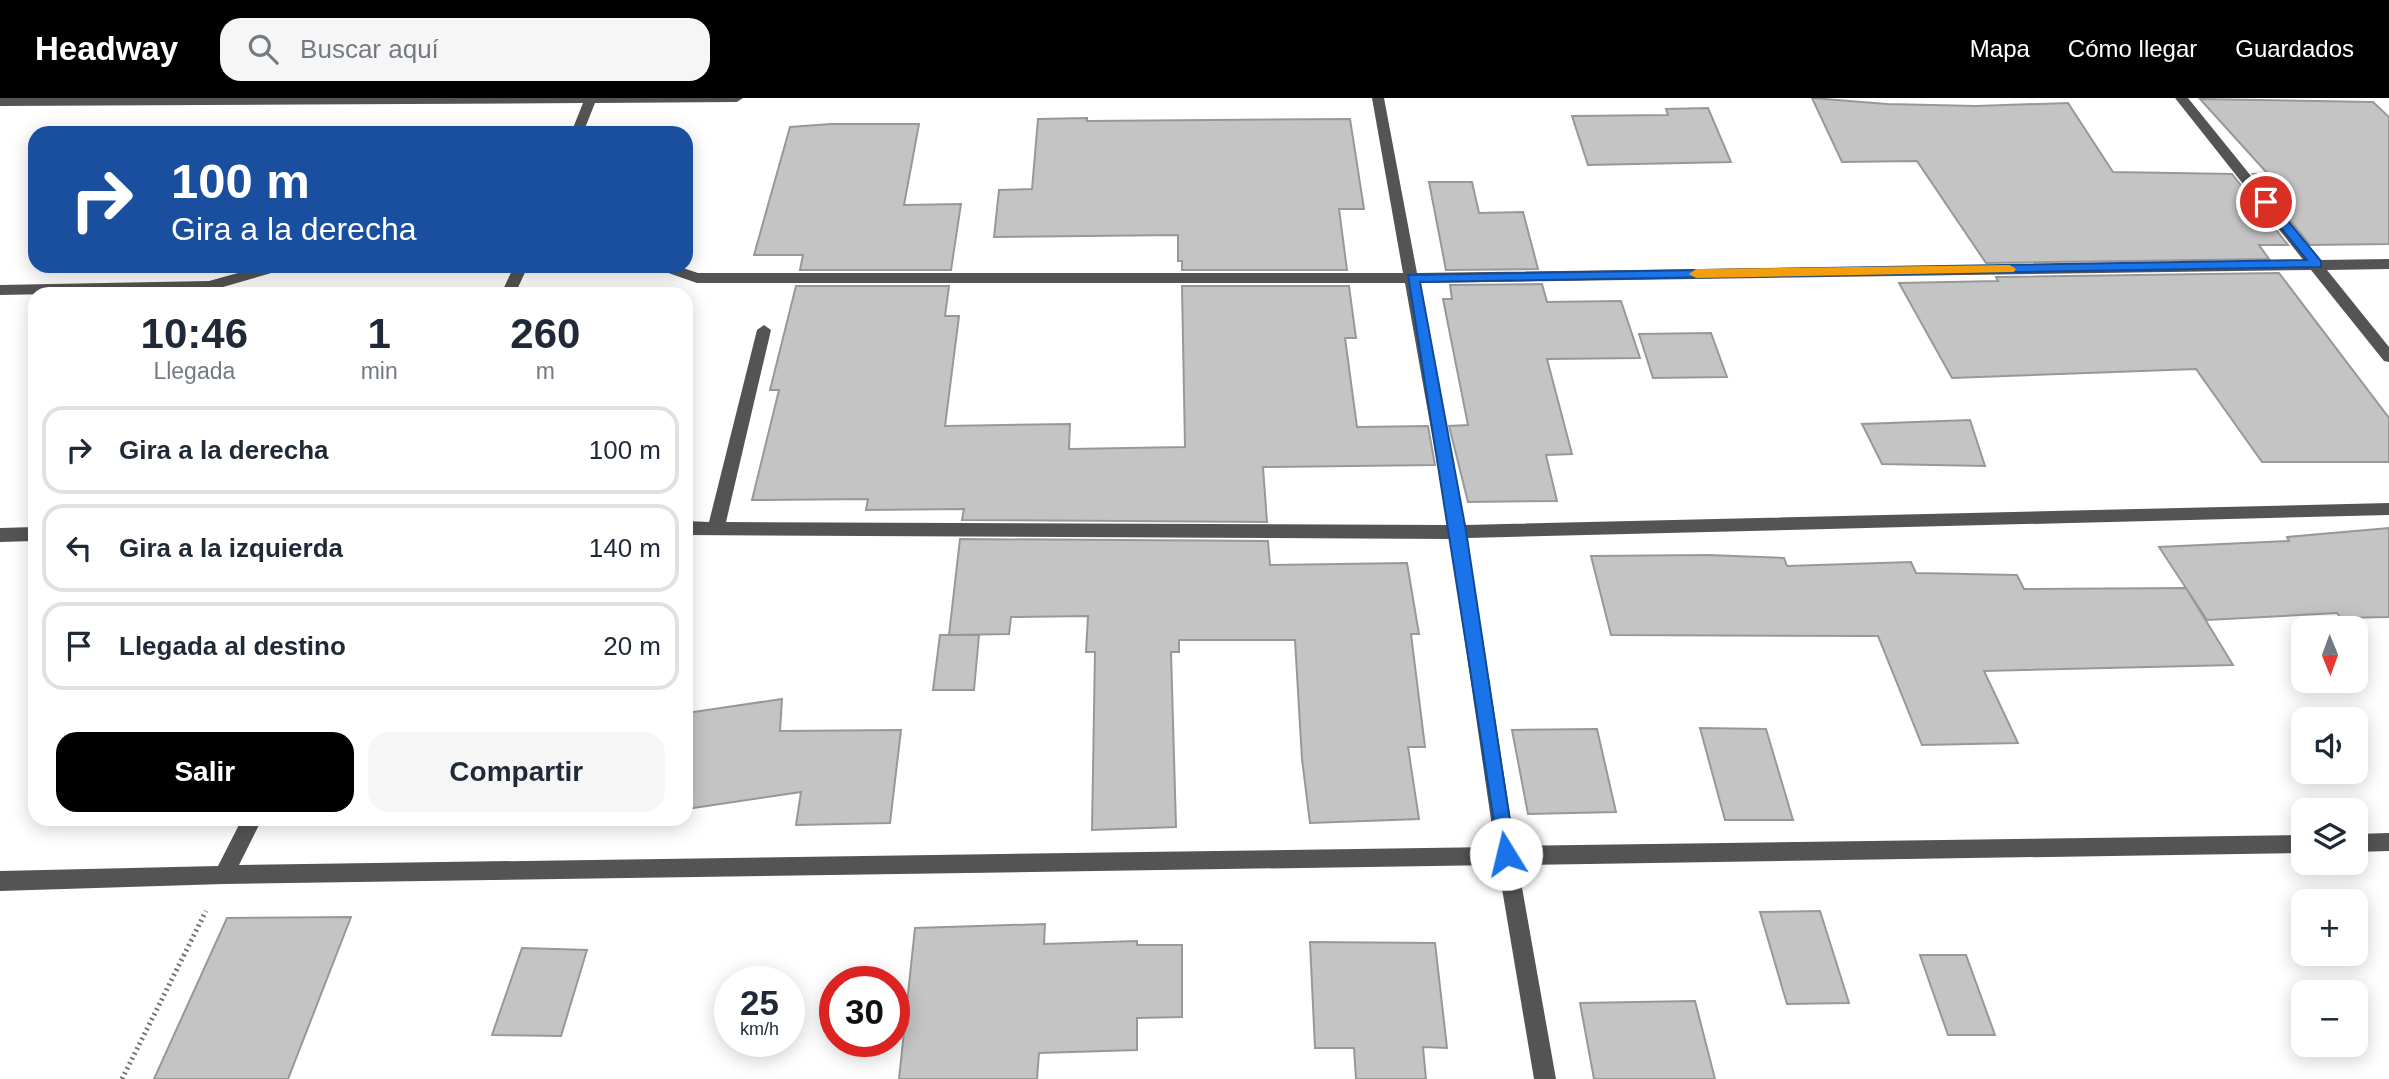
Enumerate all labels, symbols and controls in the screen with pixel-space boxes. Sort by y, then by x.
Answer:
search box [220,18,710,81]
text: Headway [35,30,178,67]
icon: search [244,30,282,68]
text: Buscar aquí [300,34,439,64]
text: Mapa [1970,35,2030,62]
text: Cómo llegar [2068,35,2197,62]
text: Guardados [2235,35,2354,62]
icon: right [56,154,147,245]
text: 100 m [171,154,310,208]
pin [2236,172,2296,232]
icon: arrive [2247,183,2285,221]
text: Gira a la derecha [171,211,416,247]
text: 10:46 [141,310,248,357]
text: 1 [367,310,391,357]
text: 260 [510,310,580,357]
text: Llegada [153,358,235,384]
text: min [361,358,398,384]
text: m [536,358,555,384]
icon: right [60,431,98,469]
text: Gira a la derecha [119,435,329,465]
text: 100 m [589,435,661,465]
icon: left [60,529,98,567]
text: Gira a la izquierda [119,533,343,563]
text: 140 m [589,533,661,563]
north arrow [2291,616,2368,693]
map controls [2291,616,2368,1057]
icon: arrive [60,627,98,665]
text: Llegada al destino [119,631,346,661]
text: 20 m [603,631,661,661]
button: sound [2291,707,2368,784]
button: Salir [56,732,354,812]
button: Compartir [368,732,665,812]
button: layers [2291,798,2368,875]
position arrow [1469,817,1543,891]
button: + [2291,889,2368,966]
speed limit sign: 30 [819,966,910,1057]
button: − [2291,980,2368,1057]
text: 25 [740,983,779,1022]
text: km/h [740,1019,779,1039]

